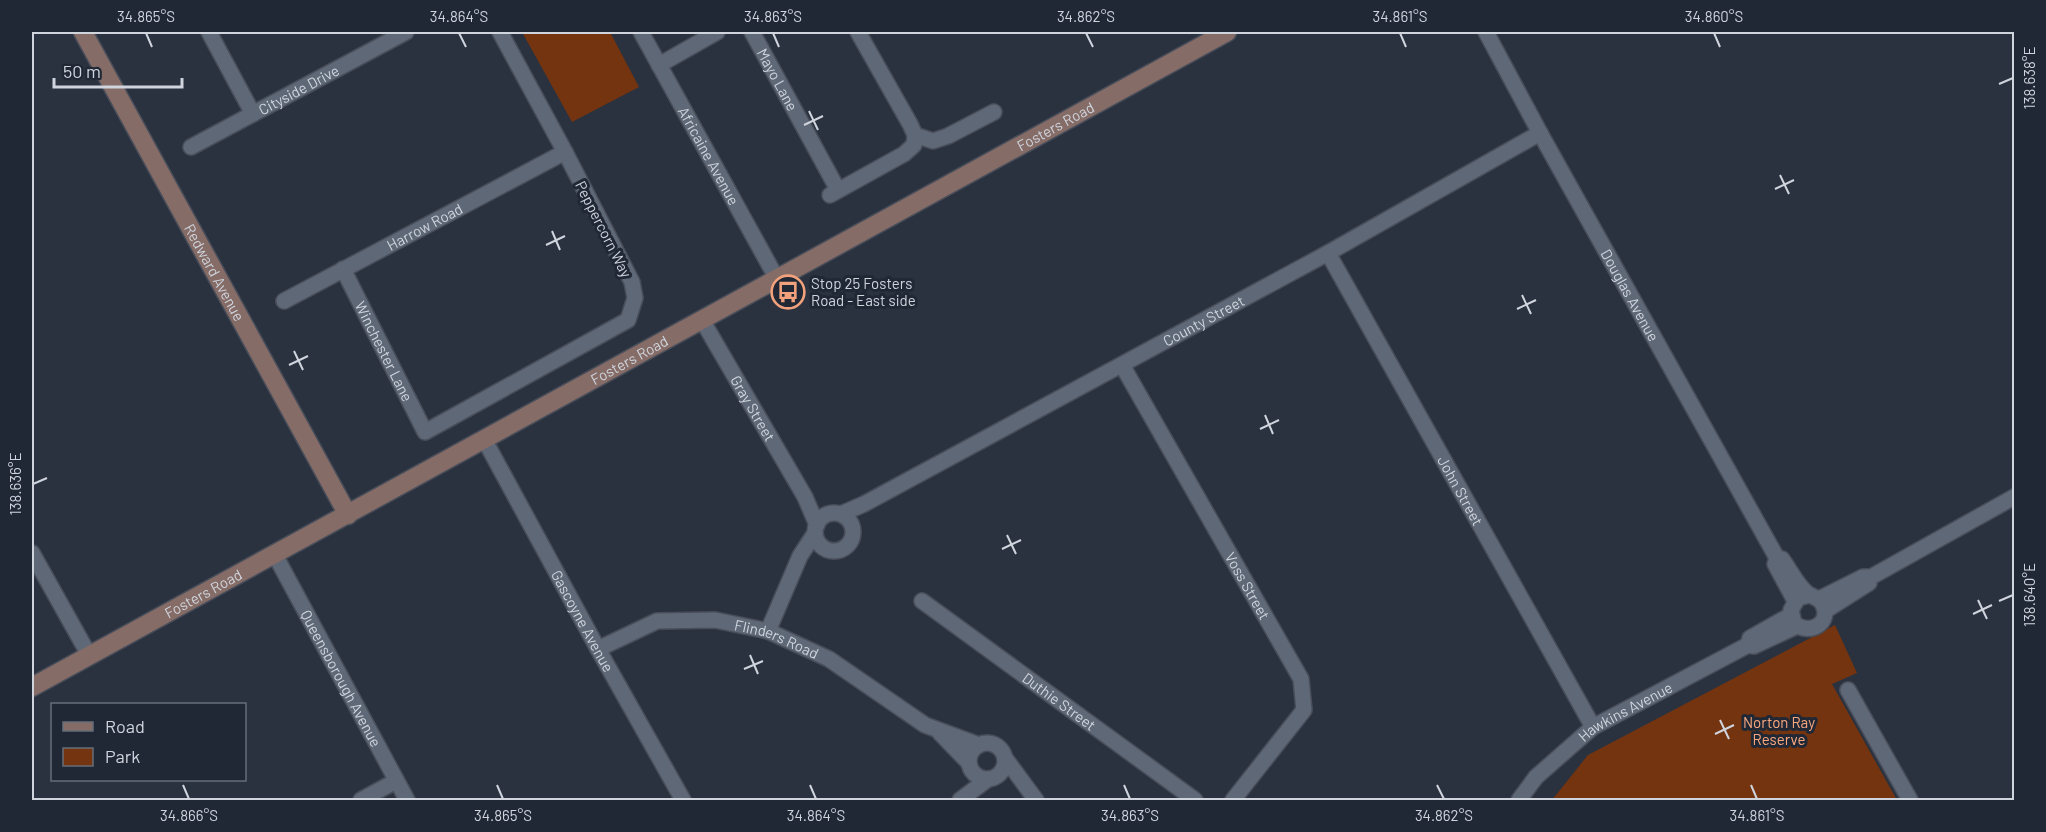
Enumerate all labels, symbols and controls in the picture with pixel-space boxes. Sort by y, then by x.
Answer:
text: 34.865°S [117,7,175,25]
text: 34.864°S [430,7,488,25]
text: 34.863°S [744,7,802,25]
text: 34.862°S [1057,7,1115,25]
text: 34.861°S [1372,7,1428,25]
text: 34.860°S [1685,7,1743,25]
street label: Mayo Lane [754,45,802,114]
text: 138.638°E [2020,46,2038,110]
scale bar [54,51,182,89]
text: 50 m [63,60,101,82]
street label: Cityside Drive [255,61,342,118]
street label: Fosters Road [1014,98,1097,155]
street label: Africaine Avenue [675,103,743,208]
street label: Peppercorn Way [572,178,636,280]
street label: Harrow Road [383,199,465,254]
street label: Redward Avenue [181,221,249,324]
street label: Douglas Avenue [1597,246,1663,344]
bus stop icon: Stop 25 Fosters Road - East side [770,274,806,310]
place label: Stop 25 Fosters Road - East side [811,274,916,309]
street label: County Street [1160,291,1247,350]
street label: Winchester Lane [352,298,417,404]
street label: Fosters Road [587,331,671,388]
street label: Gray Street [727,372,779,444]
street label: John Street [1434,452,1487,528]
text: 138.636°E [6,453,24,515]
street label: Voss Street [1222,549,1274,622]
text: 138.640°E [2020,563,2038,627]
street label: Fosters Road [161,565,245,622]
street label: Gascoyne Avenue [548,567,618,675]
street label: Queensborough Avenue [297,607,386,750]
street label: Flinders Road [733,615,822,662]
street label: Duthie Street [1019,668,1100,734]
street label: Hawkins Avenue [1574,678,1675,745]
legend [51,703,246,781]
park label: Norton Ray Reserve [1743,713,1815,748]
text: Road [105,715,145,737]
text: Park [105,745,140,767]
text: 34.866°S [160,806,218,824]
text: 34.865°S [474,806,532,824]
text: 34.864°S [787,806,845,824]
text: 34.863°S [1101,806,1159,824]
text: 34.862°S [1415,806,1473,824]
text: 34.861°S [1729,806,1785,824]

